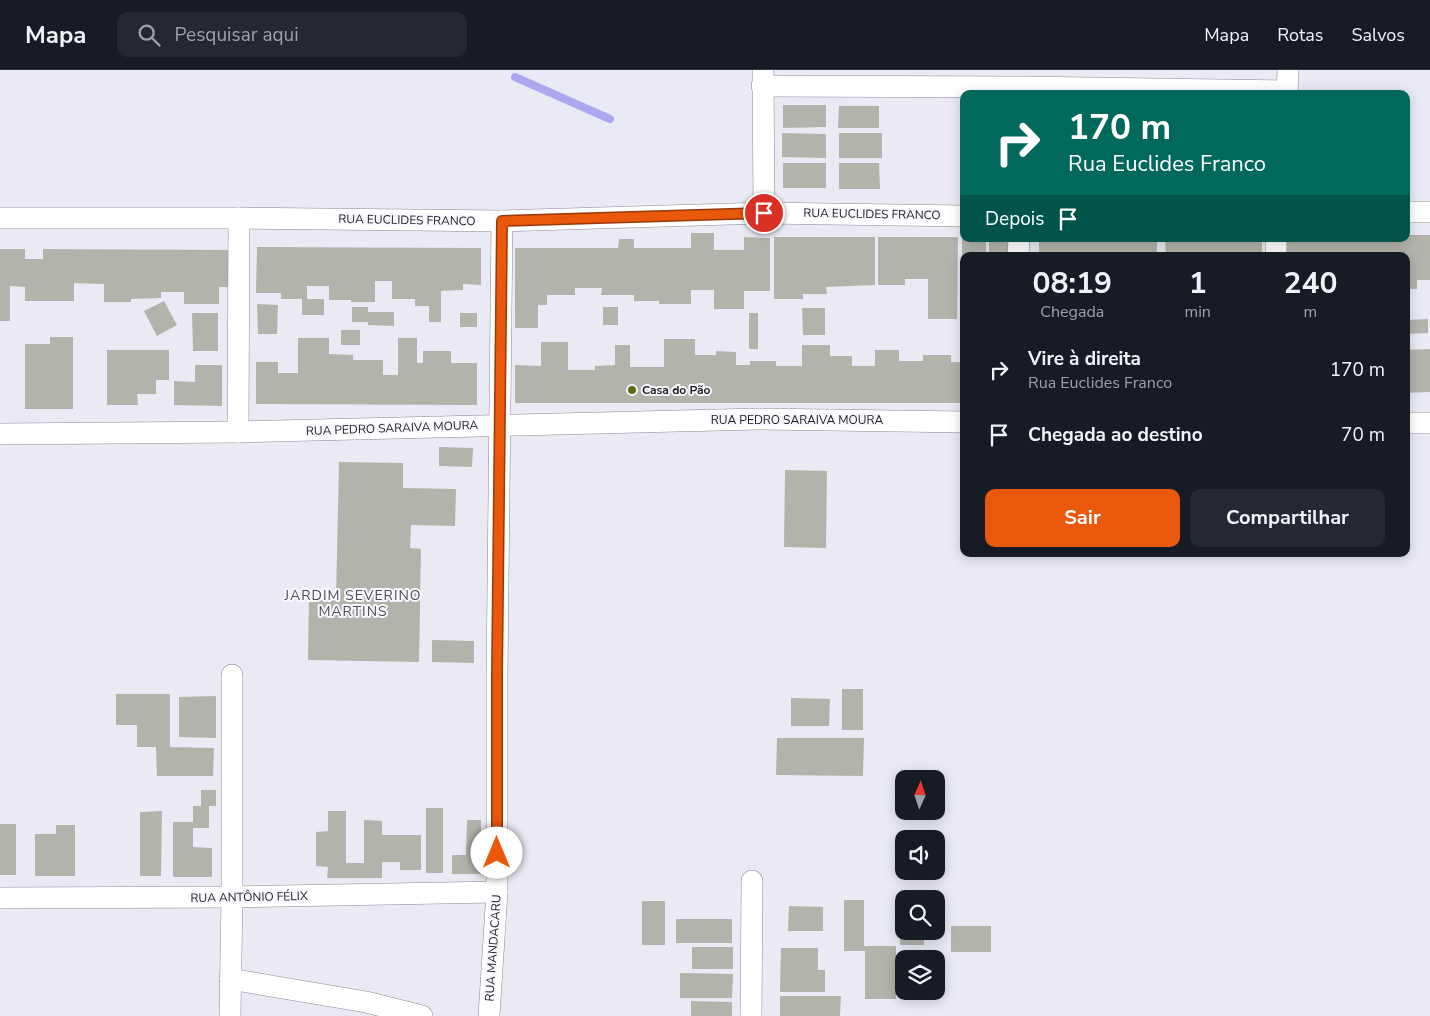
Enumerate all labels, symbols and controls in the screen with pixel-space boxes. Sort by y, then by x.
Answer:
search box [117,12,467,57]
text: Mapa [25,19,87,51]
icon: search [135,21,163,49]
text: Pesquisar aqui [175,22,299,48]
text: Mapa [1204,23,1249,47]
text: Rotas [1277,23,1323,47]
text: Salvos [1351,23,1405,47]
text: 170 m [1068,104,1171,151]
icon: right [985,110,1050,175]
text: Rua Euclides Franco [1068,149,1266,179]
pin [743,192,785,234]
icon: arrive [750,199,778,227]
street label: RUA EUCLIDES FRANCO [803,205,941,223]
icon: arrive [1054,205,1082,233]
text: Depois [985,206,1044,232]
street label: RUA EUCLIDES FRANCO [338,211,476,229]
text: 08:19 [1033,263,1112,304]
text: 1 [1189,263,1207,304]
text: 240 [1283,263,1337,304]
text: Chegada [1040,301,1104,323]
text: min [1184,301,1211,323]
text: m [1304,301,1317,323]
text: Vire à direita [1028,346,1141,372]
icon: right [985,356,1013,384]
text: 170 m [1330,357,1385,383]
text: Rua Euclides Franco [1028,372,1172,394]
place label: Casa do Pão [642,382,711,398]
marker: Casa do Pão [626,384,638,396]
street label: RUA PEDRO SARAIVA MOURA [711,412,883,428]
street label: RUA PEDRO SARAIVA MOURA [306,417,479,439]
icon: arrive [985,421,1013,449]
text: Chegada ao destino [1028,422,1203,448]
text: 70 m [1341,422,1385,448]
button: Sair [985,489,1180,547]
button: Compartilhar [1190,489,1385,547]
district label: JARDIM SEVERINO MARTINS [283,586,422,621]
north arrow [895,770,945,820]
map controls [895,770,945,1000]
position arrow [470,826,522,878]
button: sound [895,830,945,880]
street label: RUA ANTÔNIO FÉLIX [190,888,308,906]
button: search [895,890,945,940]
street label: RUA MANDACARU [481,894,505,1002]
button: layers [895,950,945,1000]

